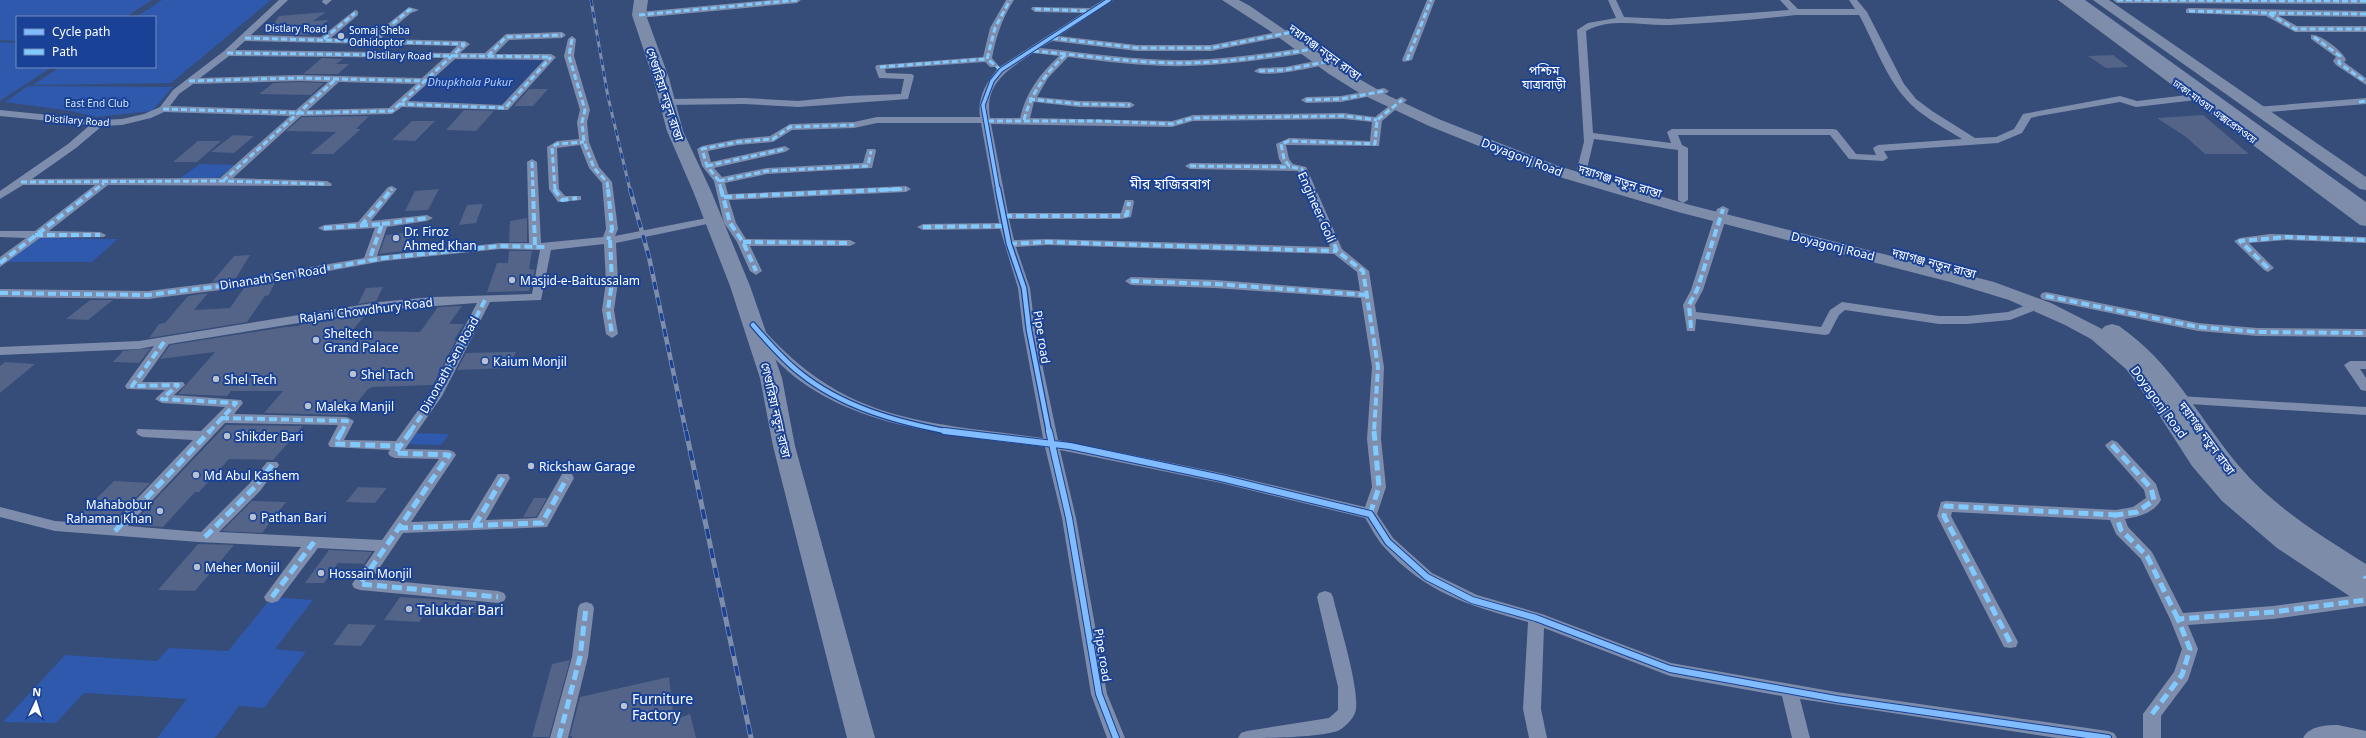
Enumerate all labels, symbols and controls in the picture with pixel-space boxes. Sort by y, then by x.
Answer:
legend [16,16,156,68]
street label: দয়াগঞ্জ নতুন রাস্তা [1284,19,1366,85]
street label: Distlary Road [265,20,327,36]
text: Cycle path [52,23,110,40]
place label: Somaj Sheba Odhidoptor [349,23,410,49]
marker: Somaj Sheba Odhidoptor [336,31,346,41]
text: Path [52,43,78,60]
street label: গেণ্ডারিয়া নতুন রাস্তা [642,45,688,144]
street label: Distilary Road [366,47,432,63]
district label: পশ্চিম যাত্রাবাড়ী [1521,62,1567,93]
water label: Dhupkhola Pukur [427,74,513,89]
street label: ঢাকা-মাওয়া এক্সপ্রেসওয়ে [2169,75,2260,147]
park label: East End Club [65,96,129,110]
street label: Distilary Road [44,111,110,129]
street label: Doyagonj Road [1479,134,1565,180]
street label: দয়াগঞ্জ নতুন রাস্তা [1575,160,1665,202]
street label: Engineer Goli [1294,169,1340,245]
district label: মীর হাজিরবাগ [1129,174,1211,193]
place label: Dr. Firoz Ahmed Khan [404,223,477,254]
street label: Doyagonj Road [1789,227,1877,265]
marker: Dr. Firoz Ahmed Khan [391,233,401,243]
street label: দয়াগঞ্জ নতুন রাস্তা [1889,243,1979,283]
street label: Dinanath Sen Road [218,260,328,294]
place label: Masjid-e-Baitussalam [520,272,640,289]
marker: Masjid-e-Baitussalam [507,275,517,285]
street label: Rajani Chowdhury Road [298,293,434,327]
street label: Pipe road [1029,309,1055,365]
street label: Dinonath Sen Road [415,314,483,416]
place label: Sheltech Grand Palace [324,325,399,356]
marker: Sheltech Grand Palace [311,335,321,345]
place label: Kaium Monjil [493,353,567,370]
marker: Kaium Monjil [480,356,490,366]
street label: গেণ্ডারিয়া নতুন রাস্তা [756,361,795,460]
street label: Doyagonj Road [2127,362,2191,442]
place label: Shel Tach [361,366,414,383]
marker: Shel Tach [348,369,358,379]
place label: Shel Tech [224,371,277,388]
marker: Shel Tech [211,374,221,384]
street label: দয়াগঞ্জ নতুন রাস্তা [2174,397,2240,479]
place label: Maleka Manjil [316,398,394,415]
marker: Maleka Manjil [303,401,313,411]
place label: Shikder Bari [235,428,303,445]
marker: Shikder Bari [222,431,232,441]
place label: Rickshaw Garage [539,458,635,475]
marker: Rickshaw Garage [526,461,536,471]
place label: Md Abul Kashem [204,467,299,484]
marker: Md Abul Kashem [191,470,201,480]
place label: Mahabobur Rahaman Khan [66,496,152,527]
marker: Mahabobur Rahaman Khan [155,506,165,516]
place label: Pathan Bari [261,509,327,526]
marker: Pathan Bari [248,512,258,522]
place label: Meher Monjil [205,559,280,576]
marker: Meher Monjil [192,562,202,572]
place label: Hossain Monjil [329,565,412,582]
marker: Hossain Monjil [316,568,326,578]
place label: Talukdar Bari [417,600,504,619]
marker: Talukdar Bari [404,604,414,614]
street label: Pipe road [1090,627,1116,683]
north arrow [16,682,56,722]
text: N [32,684,42,699]
place label: Furniture Factory [632,689,693,724]
marker: Furniture Factory [619,701,629,711]

